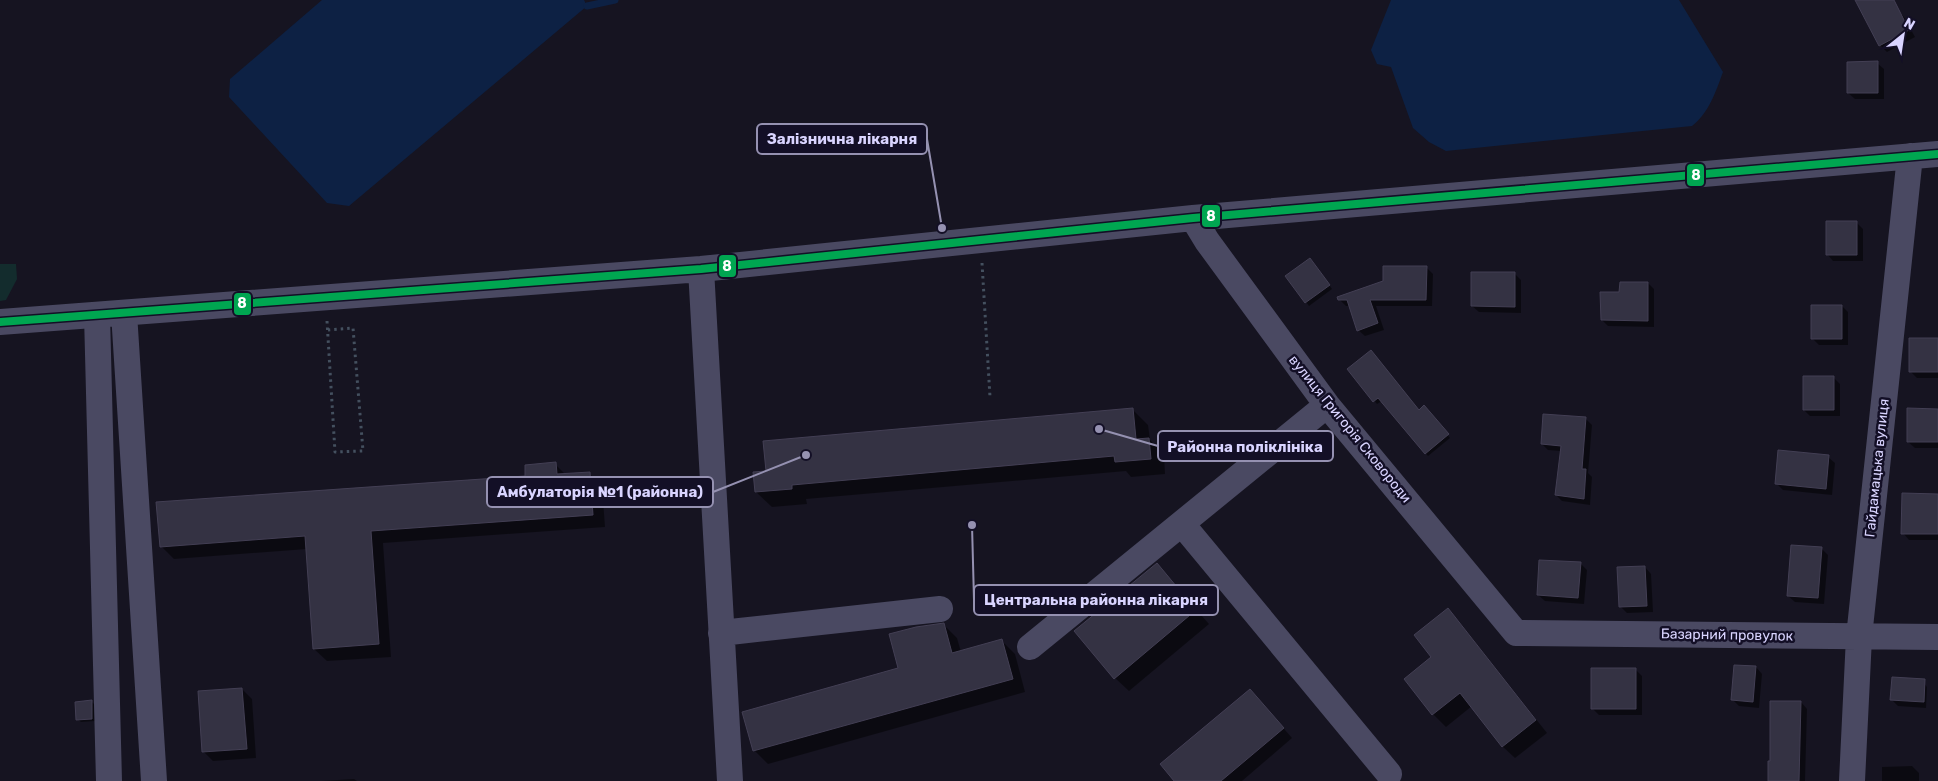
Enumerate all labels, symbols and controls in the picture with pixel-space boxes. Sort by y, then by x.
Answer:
north arrow [1878,10,1928,60]
text: N [1901,14,1918,34]
callout: Залізнична лікарня [757,124,927,154]
text: Залізнична лікарня [767,130,917,148]
line badge: 8 [1686,163,1705,187]
text: 8 [1691,167,1701,184]
line badge: 8 [1201,204,1221,228]
text: 8 [1206,208,1216,225]
line badge: 8 [718,254,737,278]
text: 8 [722,258,732,275]
line badge: 8 [233,292,252,316]
text: 8 [237,295,247,312]
street label: вулиця Григорія Сковороди [1285,352,1415,506]
street label: Гайдамацька вулиця [1861,398,1893,538]
callout: Районна поліклініка [1158,431,1333,461]
text: Районна поліклініка [1167,438,1323,456]
callout: Амбулаторія №1 (районна) [487,477,713,507]
text: Амбулаторія №1 (районна) [497,483,703,501]
callout: Центральна районна лікарня [974,585,1218,615]
text: Центральна районна лікарня [984,591,1208,609]
street label: Базарний провулок [1661,625,1794,645]

